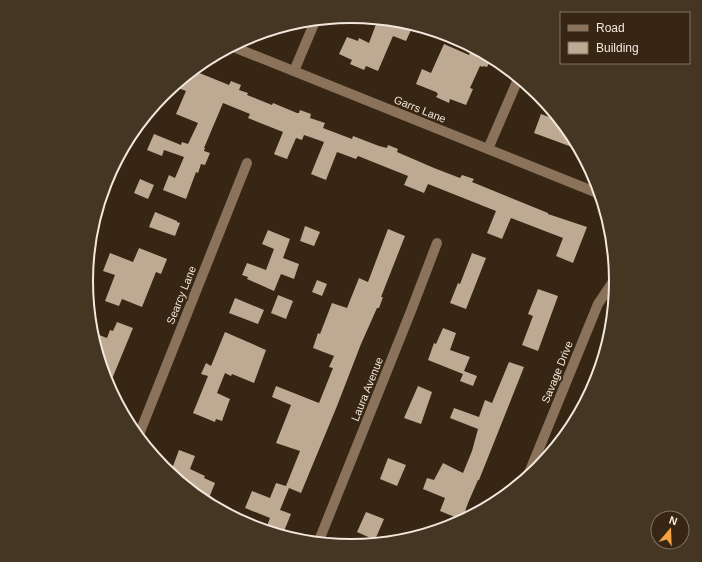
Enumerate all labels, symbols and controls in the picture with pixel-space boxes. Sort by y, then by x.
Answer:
legend [560,12,690,64]
text: Road [596,21,625,35]
text: Building [596,41,639,55]
street label: Garrs Lane [392,93,448,125]
street label: Searcy Lane [164,264,198,326]
street label: Savage Drive [539,339,575,405]
street label: Laura Avenue [349,355,385,423]
north arrow [650,510,690,550]
text: N [668,514,679,528]

